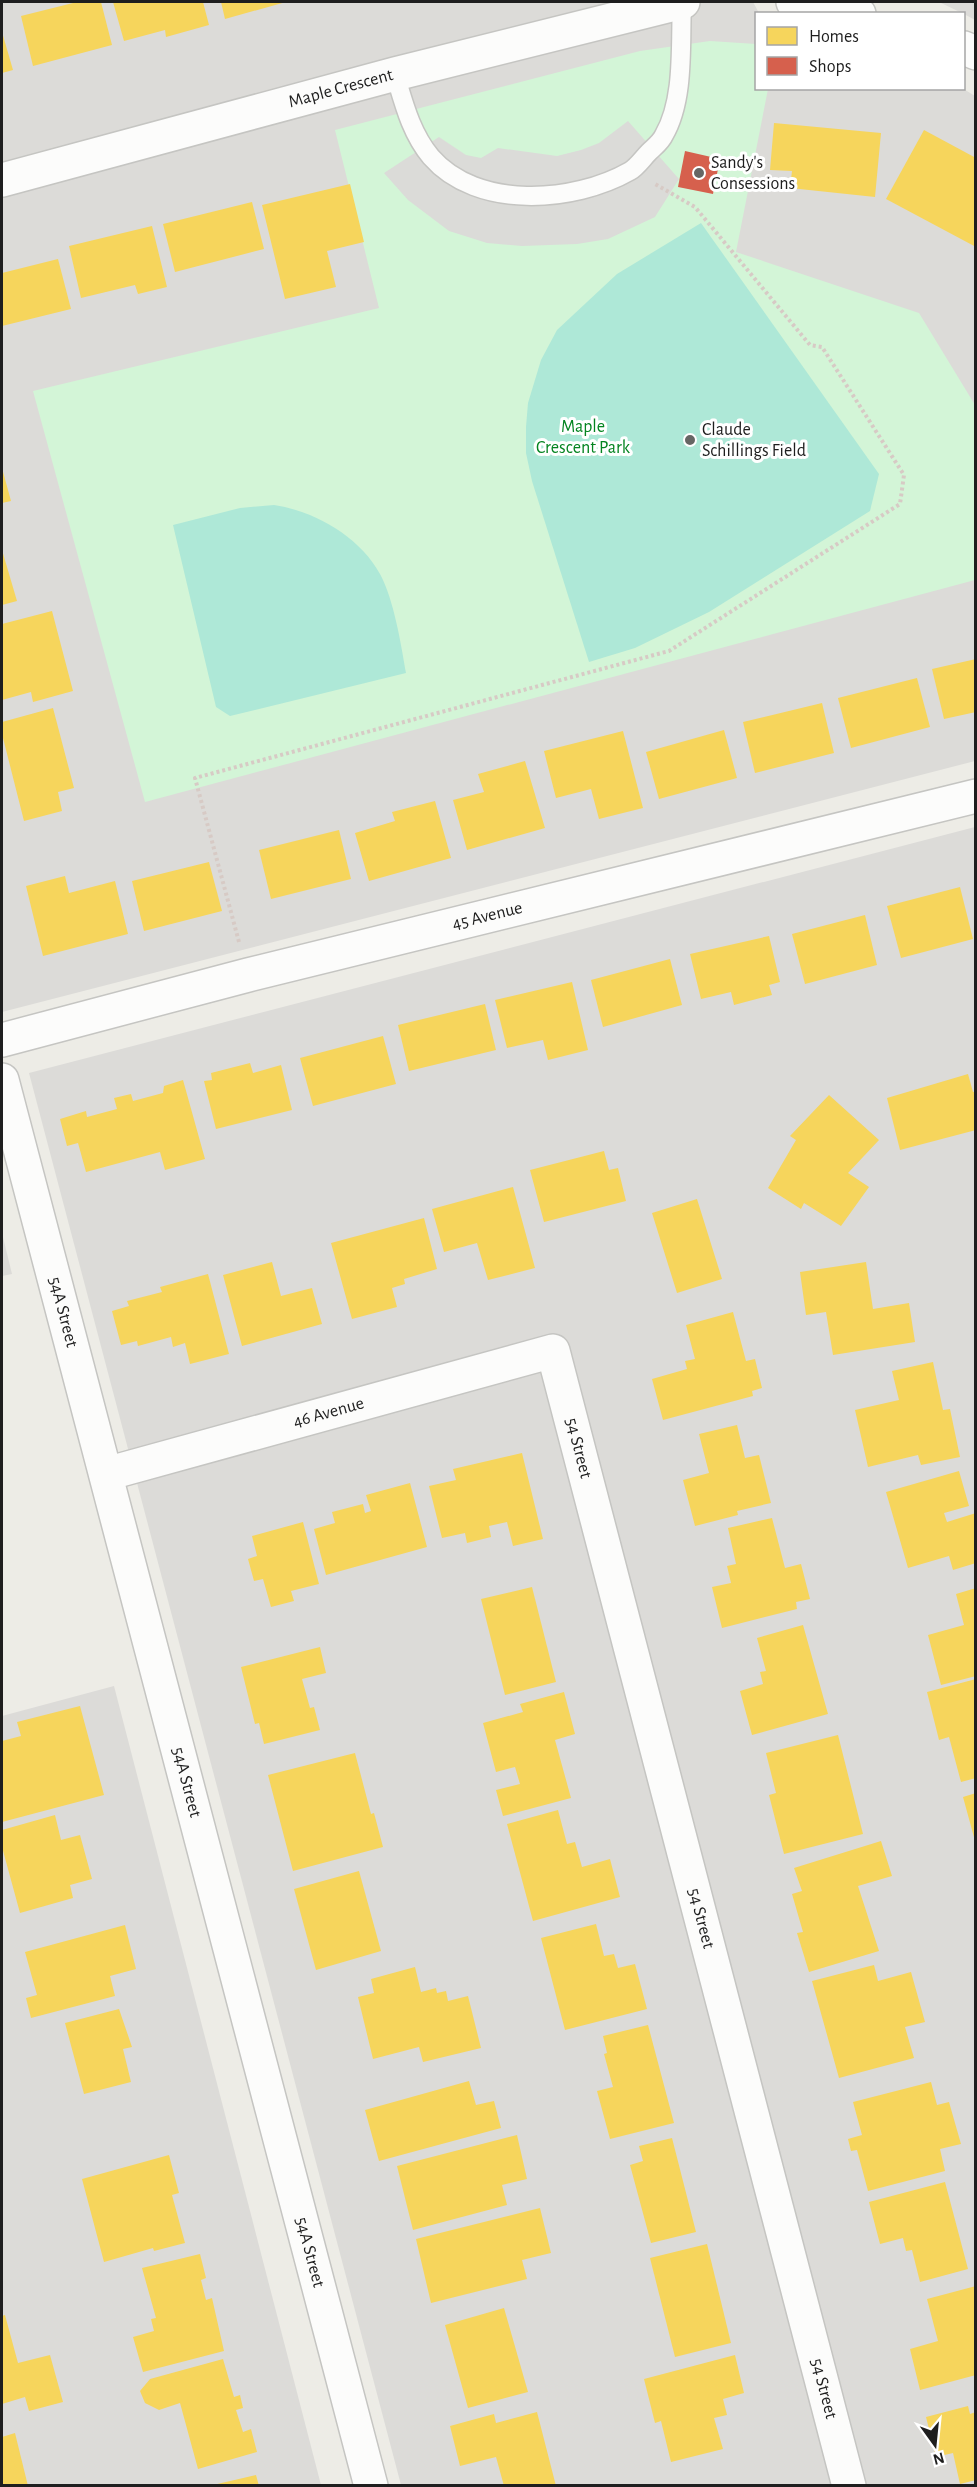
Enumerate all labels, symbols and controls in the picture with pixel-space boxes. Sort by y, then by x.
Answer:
legend [755,12,965,90]
text: Homes [809,28,859,46]
text: Shops [809,58,851,76]
street label: Maple Crescent [287,66,395,111]
place label: Sandy's Consessions [711,154,795,193]
marker: Sandy's Consessions [692,166,706,180]
park label: Maple Crescent Park [536,418,631,457]
place label: Claude Schillings Field [702,421,806,460]
marker: Claude Schillings Field [683,433,697,447]
street label: 45 Avenue [450,899,524,933]
street label: 54A Street [45,1275,81,1349]
street label: 46 Avenue [291,1394,366,1431]
street label: 54 Street [562,1416,595,1480]
street label: 54A Street [168,1745,204,1820]
street label: 54 Street [684,1886,718,1951]
street label: 54A Street [292,2215,328,2290]
street label: 54 Street [807,2357,840,2421]
north arrow [905,2415,965,2475]
text: N [931,2449,946,2468]

